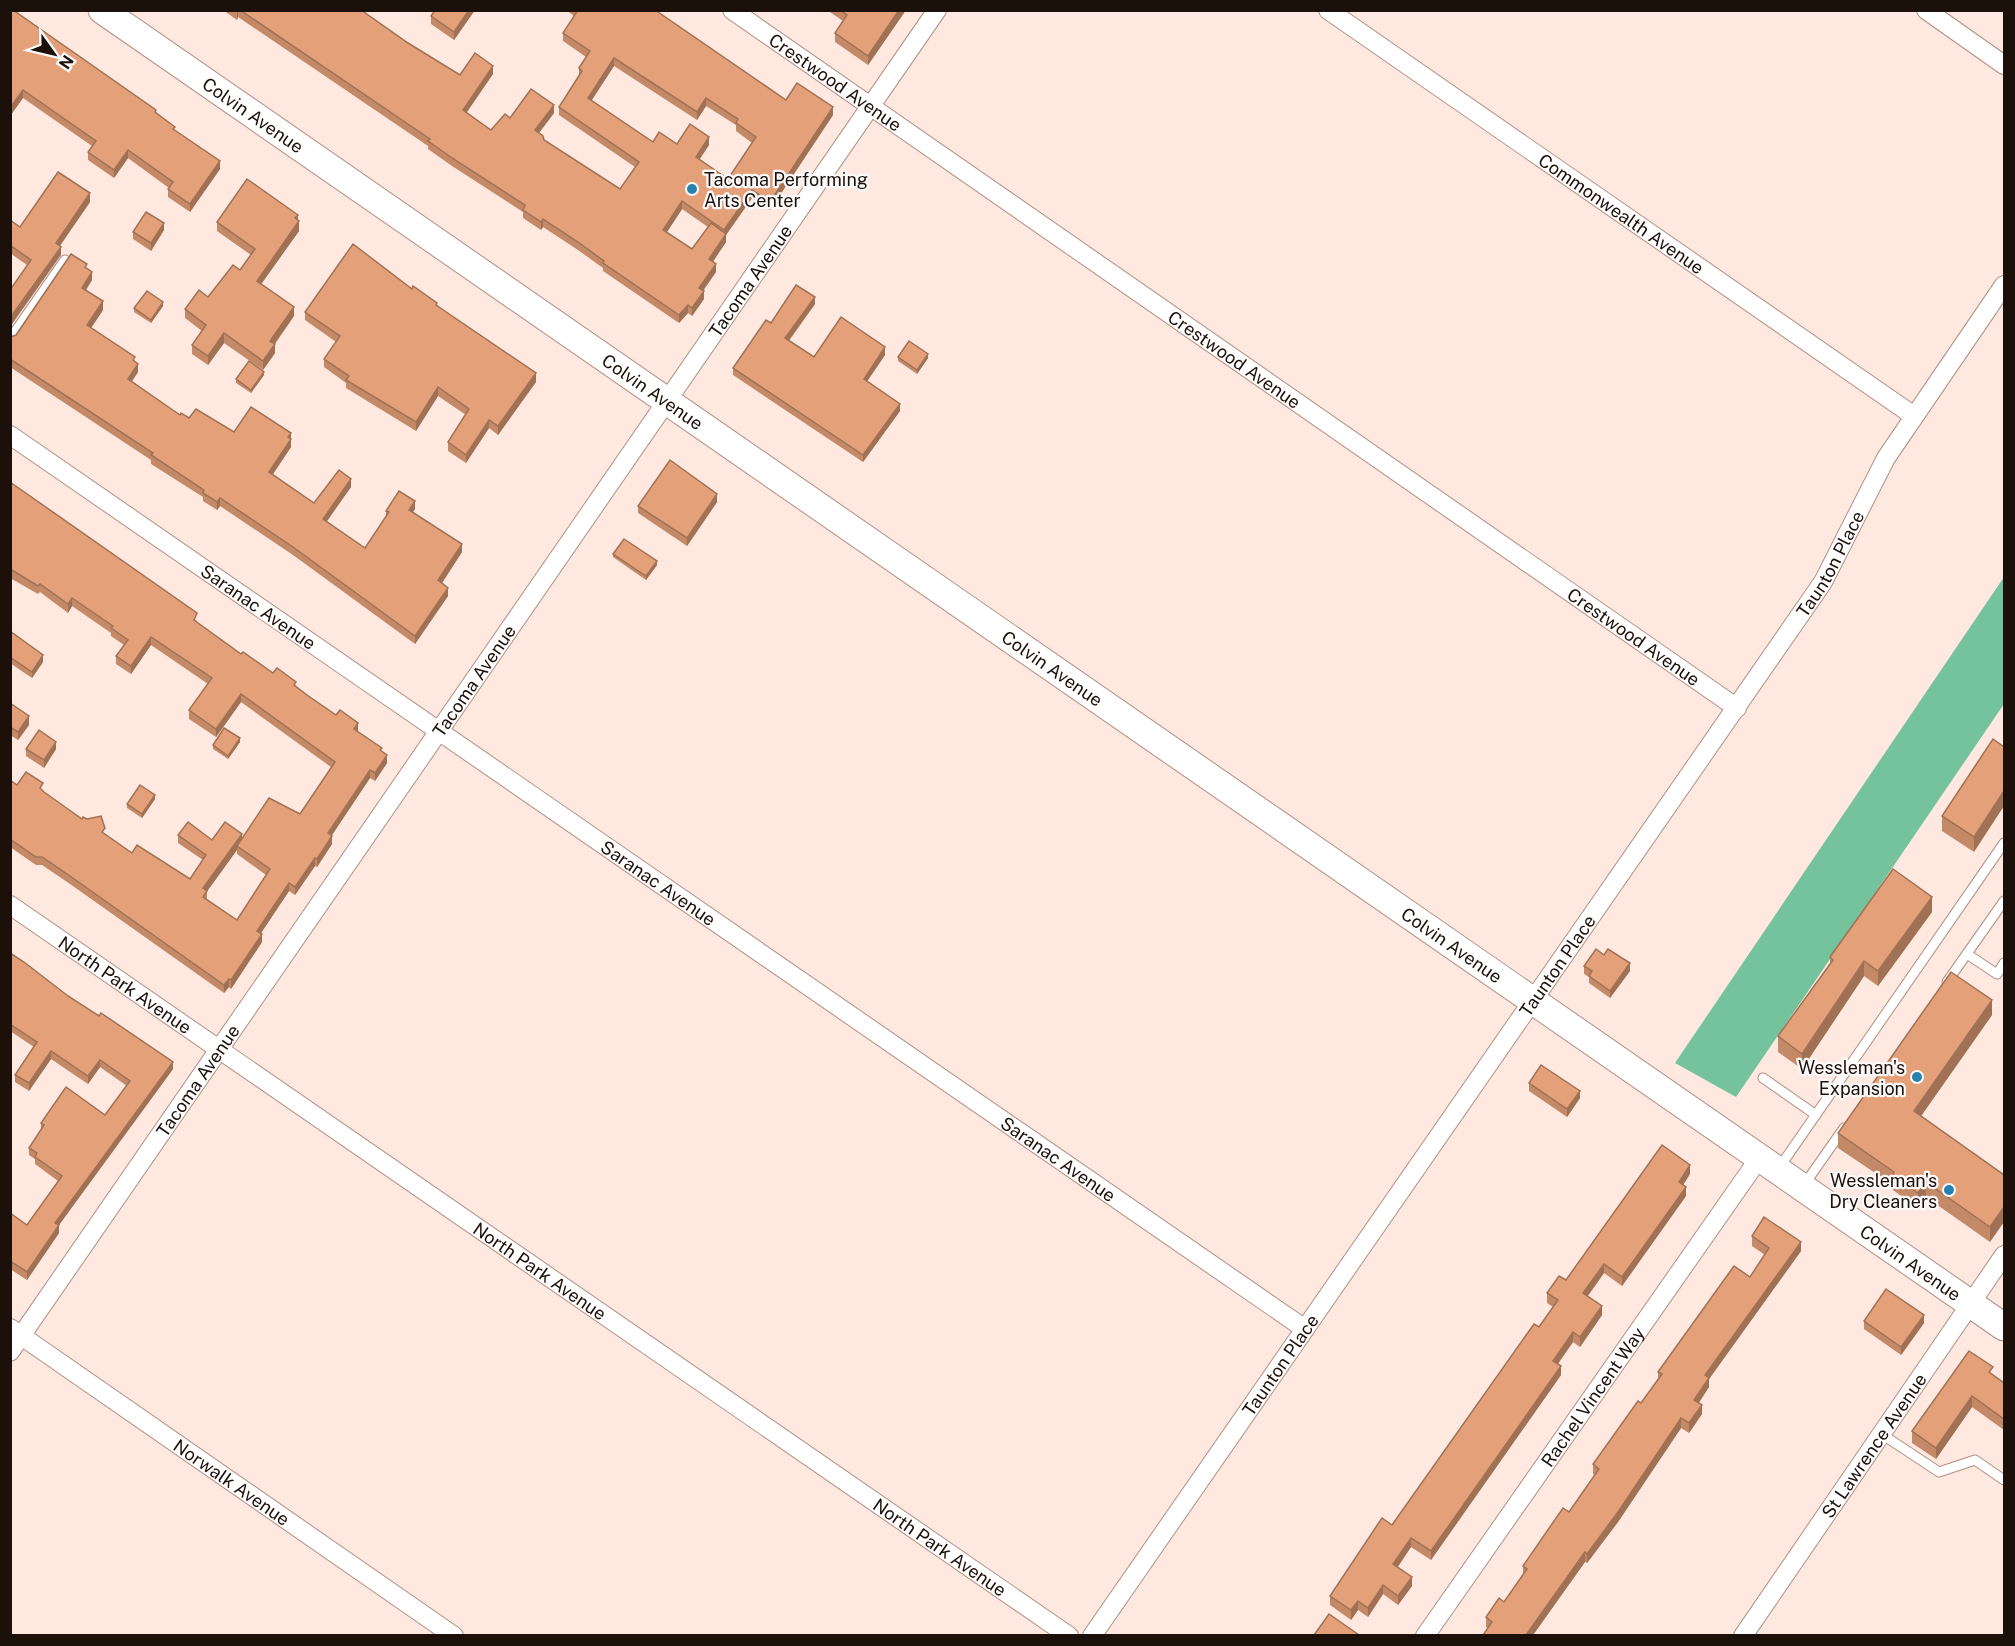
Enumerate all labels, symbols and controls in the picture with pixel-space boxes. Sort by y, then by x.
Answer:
north arrow [24,24,84,84]
street label: Crestwood Avenue [765,29,906,135]
text: N [55,52,77,73]
street label: Colvin Avenue [199,73,308,157]
street label: Commonwealth Avenue [1535,149,1708,278]
place label: Tacoma Performing Arts Center [704,169,868,211]
marker: Tacoma Performing Arts Center [685,182,699,196]
street label: Tacoma Avenue [704,221,796,341]
street label: Crestwood Avenue [1164,306,1305,412]
street label: Colvin Avenue [598,349,707,434]
street label: Taunton Place [1792,507,1868,621]
street label: Saranac Avenue [197,560,320,654]
street label: Crestwood Avenue [1564,583,1704,690]
street label: Tacoma Avenue [428,621,520,741]
street label: Colvin Avenue [998,626,1107,710]
street label: Saranac Avenue [597,836,720,930]
street label: Colvin Avenue [1397,903,1506,987]
street label: Taunton Place [1515,911,1599,1020]
street label: North Park Avenue [55,931,196,1038]
street label: Tacoma Avenue [152,1021,243,1140]
place label: Wessleman's Expansion [1798,1057,1905,1099]
marker: Wessleman's Expansion [1910,1070,1924,1084]
street label: Saranac Avenue [997,1112,1120,1206]
place label: Wessleman's Dry Cleaners [1829,1170,1937,1212]
marker: Wessleman's Dry Cleaners [1942,1183,1956,1197]
street label: North Park Avenue [469,1218,611,1324]
street label: Colvin Avenue [1856,1220,1965,1305]
street label: Taunton Place [1238,1310,1323,1420]
street label: Rachel Vincent Way [1536,1323,1649,1470]
street label: St Lawrence Avenue [1817,1369,1930,1522]
street label: Norwalk Avenue [170,1434,294,1529]
street label: North Park Avenue [869,1494,1010,1600]

